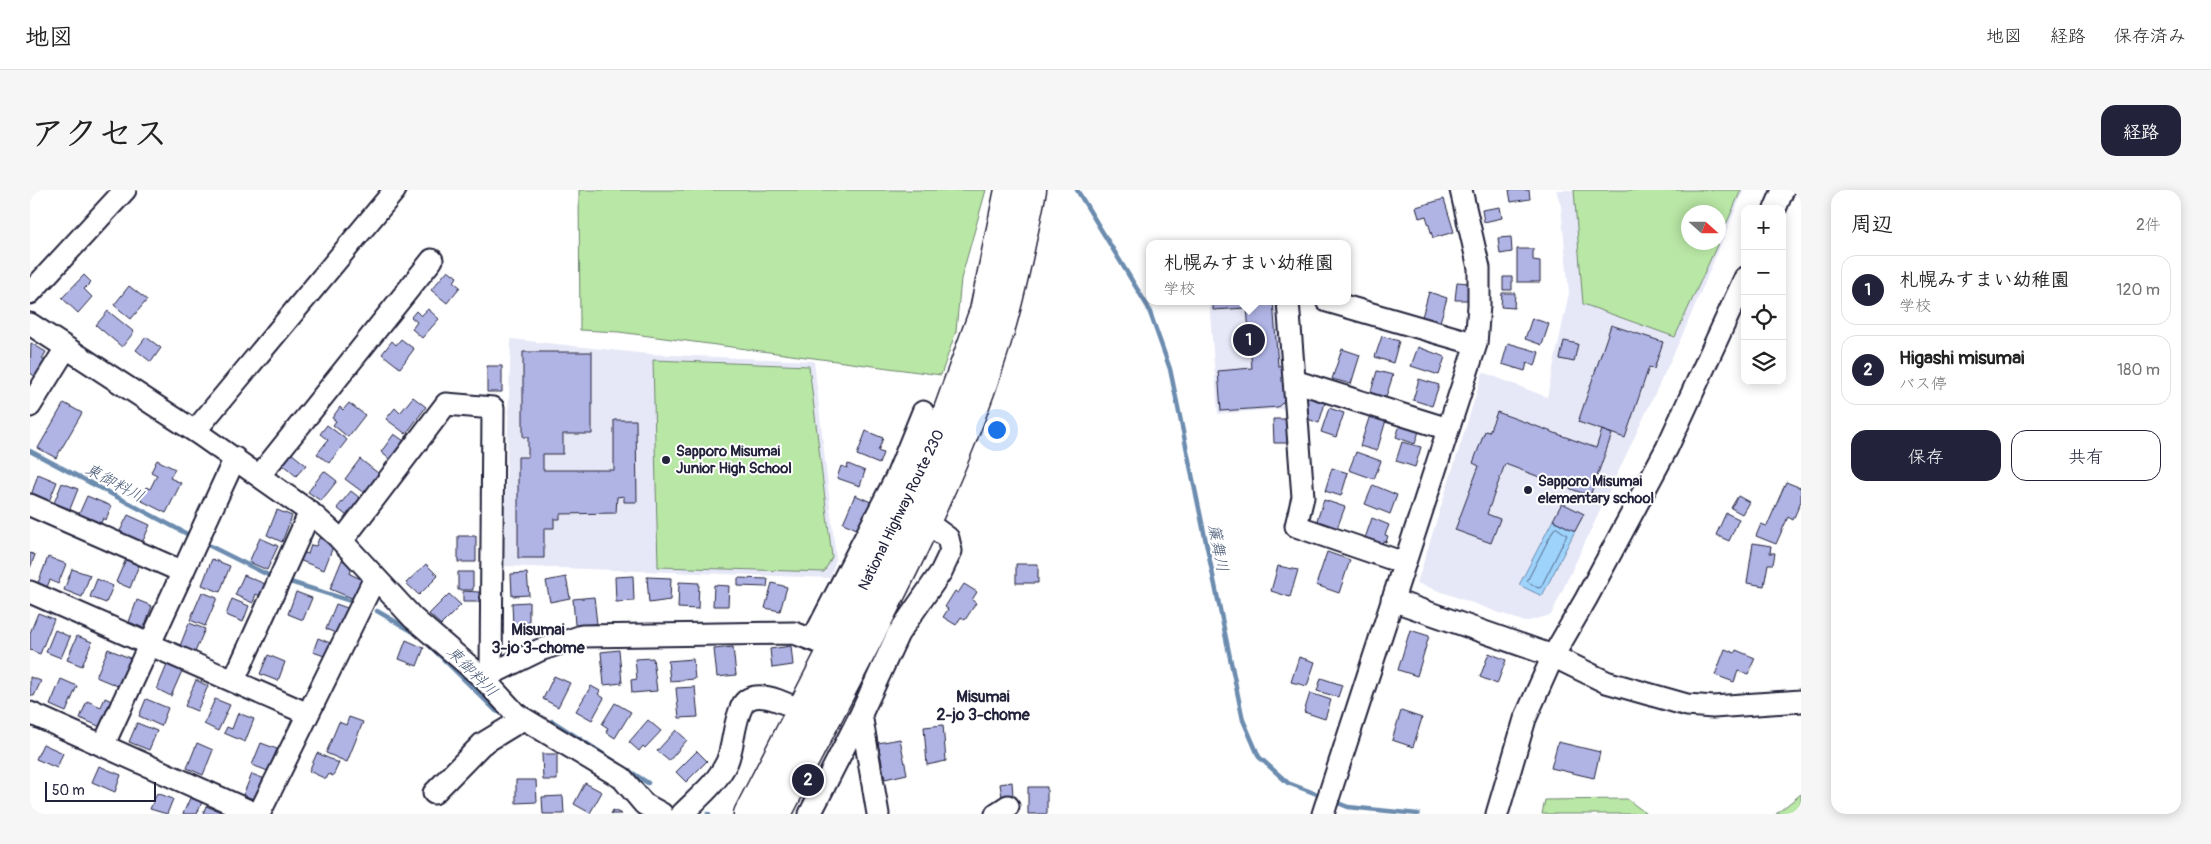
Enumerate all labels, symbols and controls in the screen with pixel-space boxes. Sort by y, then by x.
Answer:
text: 地図 [25,23,73,52]
text: 地図 [1986,25,2022,48]
text: 経路 [2050,25,2086,48]
text: 保存済み [2114,25,2186,48]
button: 経路 [2101,105,2181,156]
text: アクセス [30,112,168,156]
north arrow [1681,205,1726,250]
map controls [1741,205,1786,385]
button: + [1741,205,1786,250]
text: 周辺 [1851,211,1893,238]
text: 2件 [2136,215,2161,235]
popup [1146,240,1351,305]
button: − [1741,250,1786,295]
text: 札幌みすまい幼稚園 [1163,251,1334,275]
text: 札幌みすまい幼稚園 [1899,268,2070,292]
text: 学校 [1163,279,1195,299]
text: 1 [1865,280,1871,300]
text: 120 m [2116,280,2160,300]
button: locate [1741,295,1786,340]
text: 学校 [1899,296,1931,316]
pin: 1 [1233,321,1265,359]
button: layers [1741,340,1786,385]
text: Higashi misumai [1899,346,2024,370]
text: 2 [1864,360,1872,380]
text: 180 m [2117,360,2160,380]
text: バス停 [1899,374,1947,394]
your location [984,417,1010,443]
street label: National Highway Route 230 [854,427,949,594]
button: 保存 [1851,430,2001,481]
button: 共有 [2011,430,2161,481]
place label: Sapporo Misumai Junior High School [676,442,792,478]
marker: Sapporo Misumai Junior High School [660,454,672,466]
water label: 東御料川 [82,459,147,507]
place label: Sapporo Misumai elementary school [1537,472,1654,508]
marker: Sapporo Misumai elementary school [1522,484,1534,496]
water label: 簾舞川 [1204,523,1232,574]
district label: Misumai 3-jo 3-chome [491,620,586,658]
water label: 東御料川 [443,642,502,701]
district label: Misumai 2-jo 3-chome [936,687,1031,725]
pin: 2 [792,761,824,799]
scale bar [45,779,156,802]
text: 50 m [52,782,85,799]

